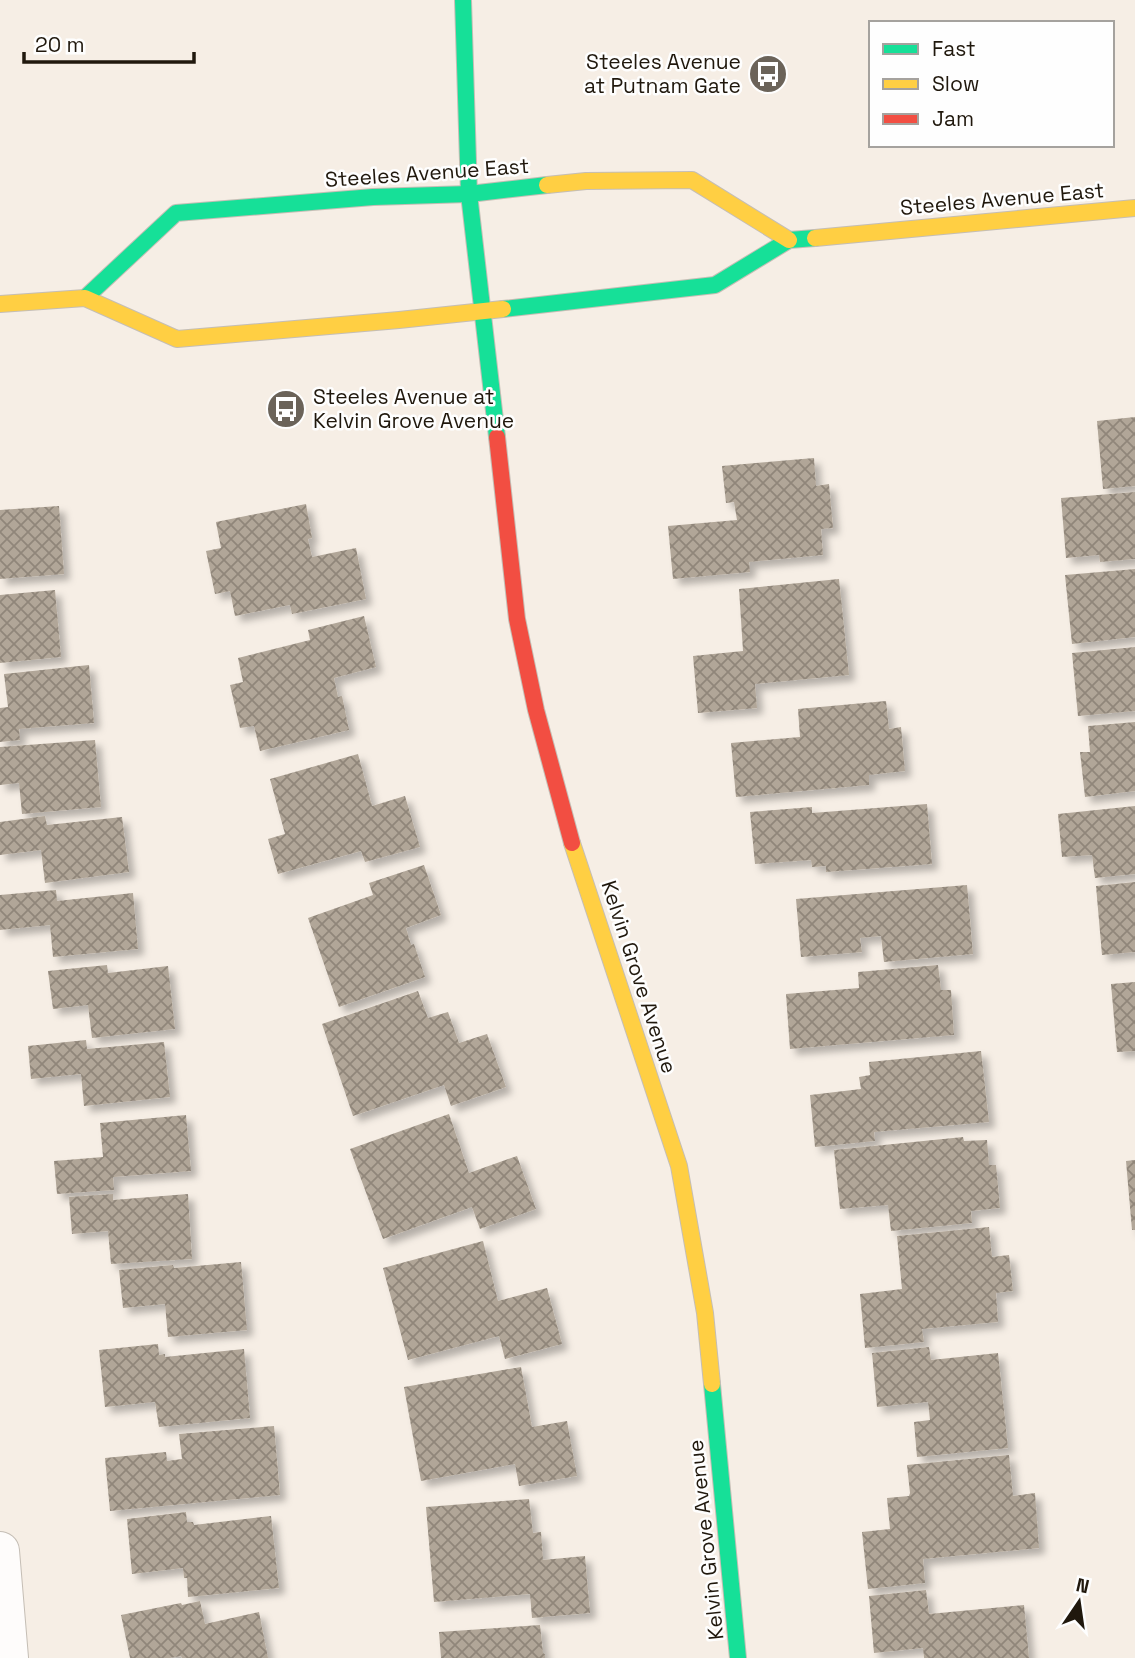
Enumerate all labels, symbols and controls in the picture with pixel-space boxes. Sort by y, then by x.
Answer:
scale bar [24,21,194,65]
legend [869,21,1114,147]
text: 20 m [35,31,85,58]
text: Fast [932,35,976,62]
place label: Steeles Avenue at Putnam Gate [584,48,741,99]
bus stop icon: Steeles Avenue at Putnam Gate [747,53,789,95]
text: Slow [932,70,980,97]
text: Jam [932,105,974,132]
street label: Steeles Avenue East [324,152,530,193]
street label: Steeles Avenue East [899,176,1105,221]
place label: Steeles Avenue at Kelvin Grove Avenue [313,383,514,434]
bus stop icon: Steeles Avenue at Kelvin Grove Avenue [265,388,307,430]
street label: Kelvin Grove Avenue [596,877,683,1077]
street label: Kelvin Grove Avenue [682,1439,729,1642]
north arrow [1044,1567,1114,1637]
text: N [1074,1572,1092,1600]

